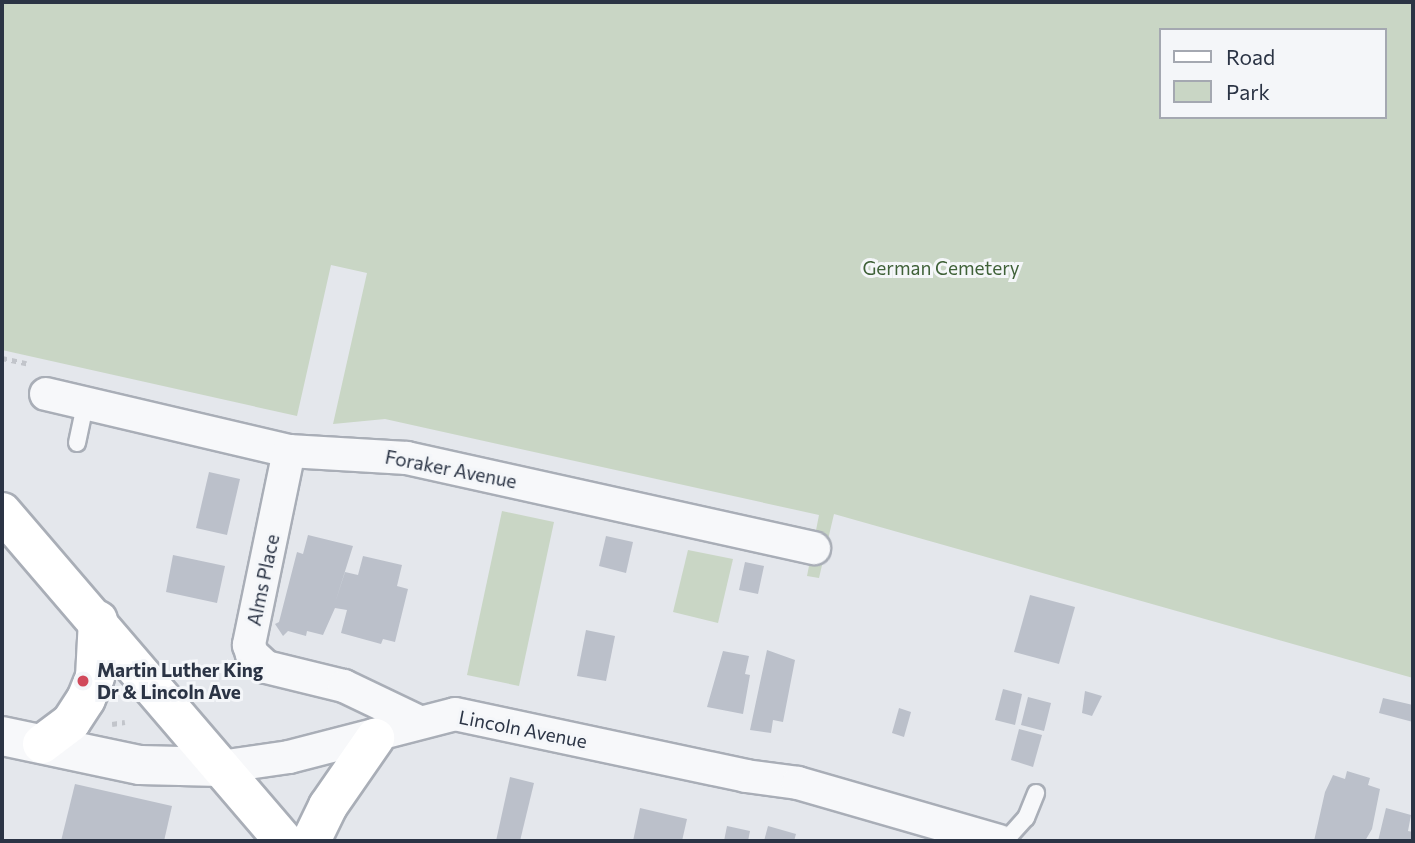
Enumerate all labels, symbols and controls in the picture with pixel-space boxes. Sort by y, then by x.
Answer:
legend [1160,28,1387,119]
text: Road [1226,44,1275,69]
text: Park [1226,79,1270,104]
park label: German Cemetery [862,257,1020,279]
street label: Foraker Avenue [383,445,519,493]
street label: Alms Place [242,532,284,628]
place label: Martin Luther King Dr & Lincoln Ave [97,659,263,703]
marker: Martin Luther King Dr & Lincoln Ave [75,673,91,689]
street label: Lincoln Avenue [457,705,589,753]

